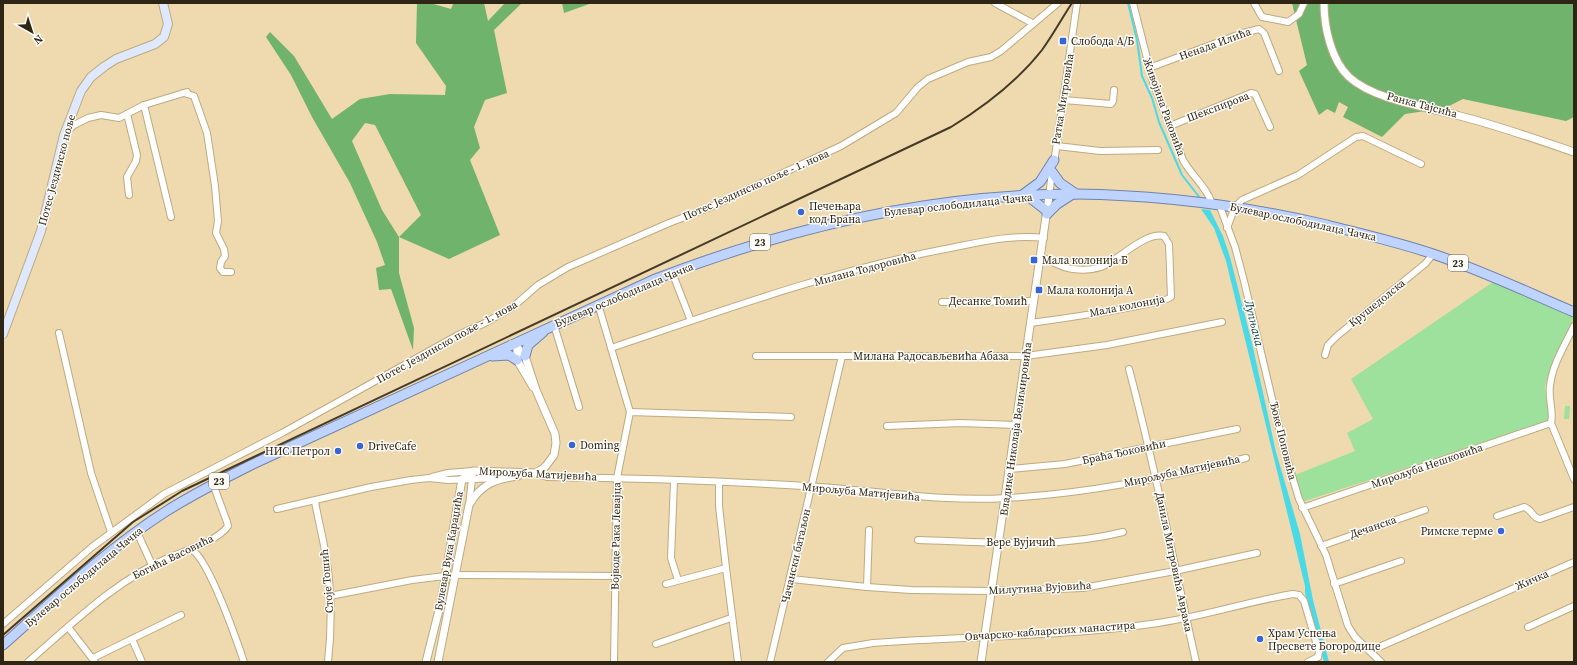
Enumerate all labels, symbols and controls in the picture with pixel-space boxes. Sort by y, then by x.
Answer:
north arrow [12,12,52,52]
street label: Ненада Илића [1177,24,1253,64]
text: N [30,31,46,48]
place label: Слобода А/Б [1071,34,1134,49]
marker: Слобода А/Б [1058,36,1068,46]
street label: Ратка Митровића [1048,52,1078,146]
street label: Живојина Раковића [1139,56,1189,158]
street label: Шекспирова [1185,88,1252,126]
street label: Ранка Тајсића [1385,88,1459,122]
street label: Потес Јездинско поље [35,112,79,227]
street label: Потес Јездинско поље - 1. нова [681,146,832,224]
street label: Булевар ослободилаца Чачка [883,190,1034,220]
place label: Печењара код Брана [809,199,861,227]
street label: Булевар ослободилаца Чачка [1228,199,1378,245]
marker: Печењара код Брана [796,207,806,217]
road number: 23 [750,234,770,250]
street label: Милана Тодоровића [812,248,918,290]
place label: Мала колонија Б [1042,253,1128,268]
marker: Мала колонија Б [1029,255,1039,265]
road number: 23 [1448,255,1468,271]
street label: Булевар ослободилаца Чачка [552,259,696,331]
street label: Крушедолска [1346,275,1409,330]
place label: Мала колонија А [1047,283,1134,298]
marker: Мала колонија А [1034,285,1044,295]
street label: Мала колонија [1088,291,1166,321]
street label: Десанке Томић [949,294,1028,309]
street label: Потес Јездинско поље - 1. нова [374,297,520,387]
water label: Лупњача [1240,297,1268,349]
street label: Владике Николаја Велимировића [996,341,1036,517]
street label: Милана Радосављевића Абаза [853,349,1009,364]
street label: Ђоке Поповића [1266,400,1300,482]
street label: Браћа Ђоковићи [1081,436,1167,468]
place label: Doming [580,438,620,453]
place label: DriveCafe [368,439,417,454]
marker: Doming [567,440,577,450]
street label: Мирољуба Нешковића [1369,440,1485,492]
marker: DriveCafe [355,441,365,451]
place label: НИС Петрол [265,444,330,459]
marker: НИС Петрол [333,446,343,456]
street label: Мирољуба Матијевића [1123,451,1242,491]
street label: Мирољуба Матијевића [479,463,598,485]
road number: 23 [209,473,229,489]
street label: Мирољуба Матијевића [801,479,921,505]
street label: Војводе Рака Левајца [608,482,624,590]
street label: Булевар Вука Караџића [431,490,467,612]
street label: Данила Митровића Аврама [1152,491,1196,634]
street label: Чачански батаљон [778,507,814,605]
street label: Дечанска [1348,512,1399,542]
street label: Булевар ослободилаца Чачка [22,523,146,631]
place label: Римске терме [1421,524,1493,539]
marker: Римске терме [1496,526,1506,536]
street label: Богића Васовића [130,531,216,583]
street label: Вере Вујичић [986,535,1056,550]
street label: Стоје Тошић [317,548,337,614]
street label: Жичка [1513,566,1551,594]
street label: Милутина Вујовића [988,578,1092,598]
street label: Овчарско-кабларских манастира [964,618,1136,644]
place label: Храм Успења Пресвете Богородице [1268,626,1381,654]
marker: Храм Успења Пресвете Богородице [1255,634,1265,644]

